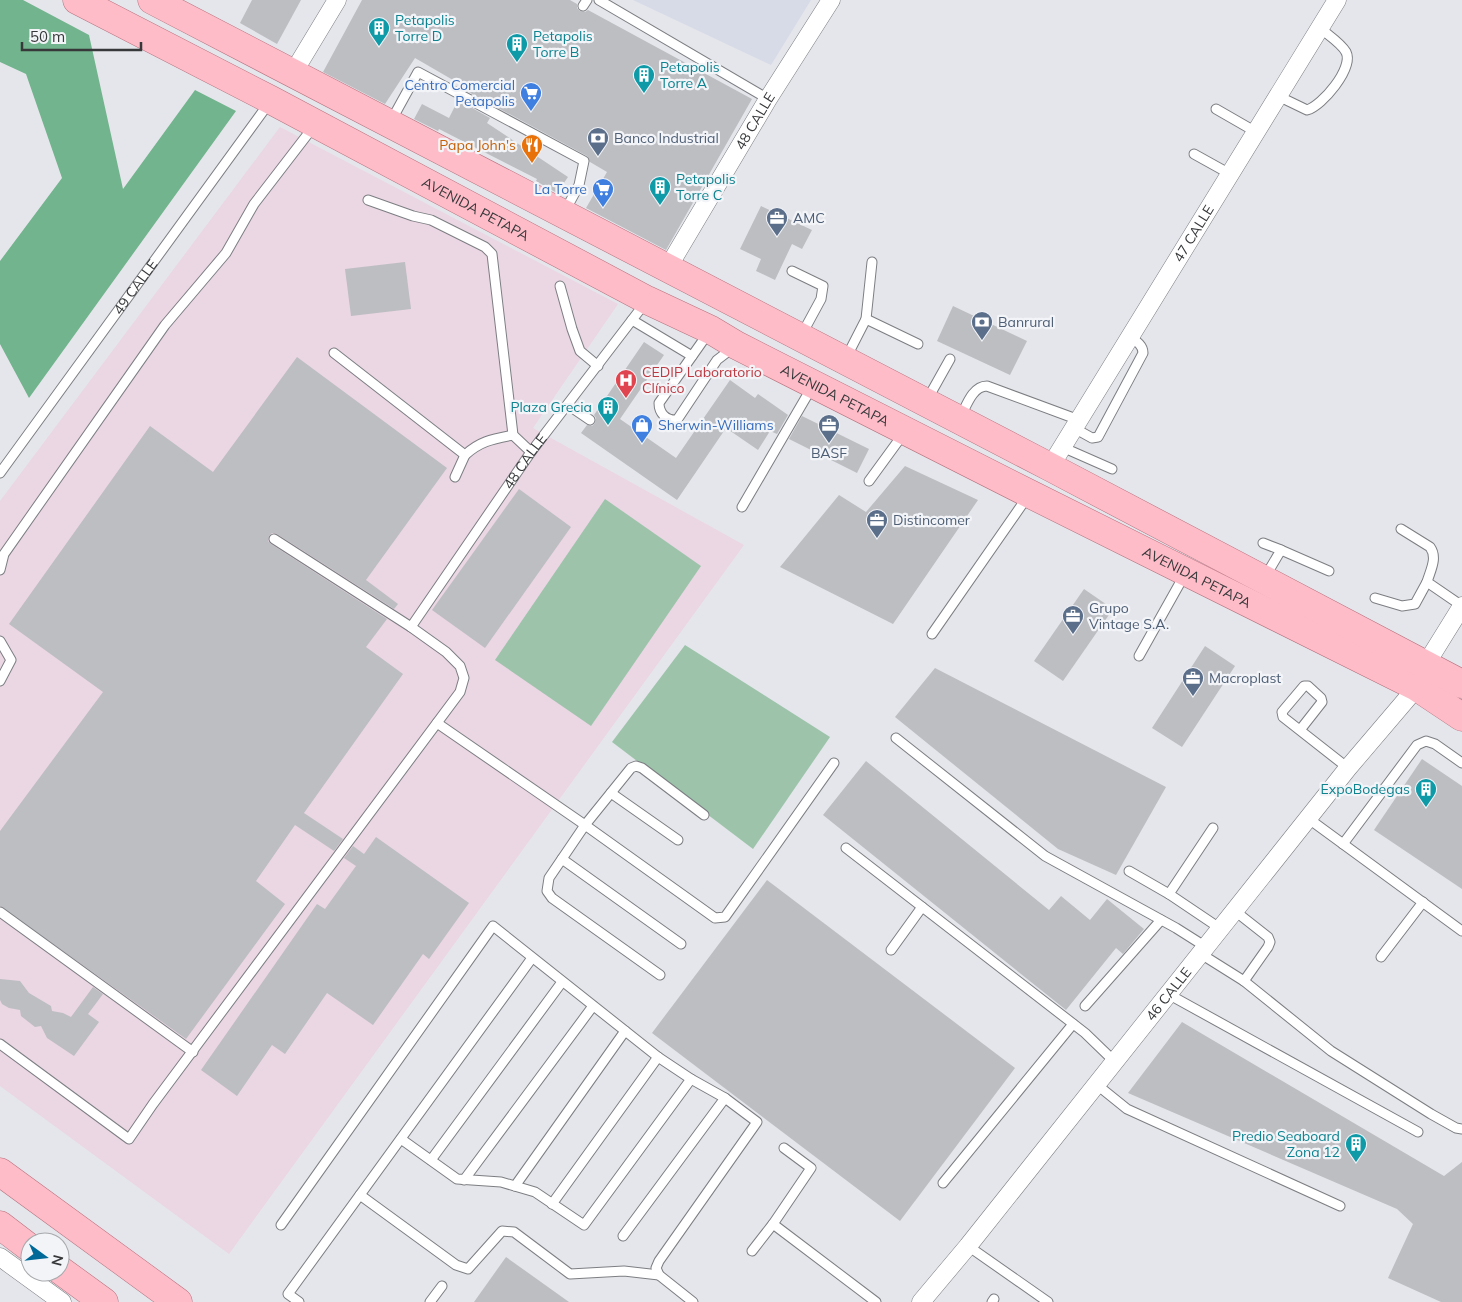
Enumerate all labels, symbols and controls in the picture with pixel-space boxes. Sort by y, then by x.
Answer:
place label: Petapolis Torre D [395,11,455,45]
building icon: Petapolis Torre D [367,16,391,47]
scale bar [22,20,141,52]
text: 50 m [30,27,65,46]
place label: Petapolis Torre B [533,27,593,61]
building icon: Petapolis Torre B [505,32,529,63]
place label: Petapolis Torre A [660,58,720,92]
building icon: Petapolis Torre A [632,63,656,94]
place label: Centro Comercial Petapolis [405,76,515,110]
supermarket icon: Centro Comercial Petapolis [519,81,543,112]
street label: 48 CALLE [731,89,779,153]
bank icon: Banco Industrial [586,126,610,157]
place label: Banco Industrial [614,129,719,147]
restaurant icon: Papa John's [520,133,544,164]
place label: Papa John's [439,136,516,154]
place label: Petapolis Torre C [676,170,736,204]
street label: AVENIDA PETAPA [419,173,533,245]
building icon: Petapolis Torre C [648,175,672,206]
supermarket icon: La Torre [591,177,615,208]
place label: La Torre [534,180,587,198]
street label: 47 CALLE [1169,202,1218,265]
office icon: AMC [765,206,789,237]
place label: AMC [793,209,825,227]
street label: 49 CALLE [109,256,161,318]
bank icon: Banrural [970,310,994,341]
place label: Banrural [998,313,1054,331]
street label: AVENIDA PETAPA [778,360,893,430]
place label: CEDIP Laboratorio Clínico [642,363,762,397]
hospital icon: CEDIP Laboratorio Clínico [614,368,638,399]
building icon: Plaza Grecia [596,395,620,426]
place label: Plaza Grecia [510,398,592,416]
shop icon: Sherwin-Williams [630,413,654,444]
office icon: BASF [817,413,841,444]
place label: Sherwin-Williams [658,416,774,434]
street label: 48 CALLE [499,430,551,493]
place label: BASF [811,444,847,462]
office icon: Distincomer [865,508,889,539]
place label: Distincomer [893,511,971,529]
street label: AVENIDA PETAPA [1139,543,1255,612]
place label: Grupo Vintage S.A. [1089,599,1169,633]
office icon: Grupo Vintage S.A. [1061,604,1085,635]
office icon: Macroplast [1181,666,1205,697]
place label: Macroplast [1209,669,1281,687]
building icon: ExpoBodegas [1414,777,1438,808]
place label: ExpoBodegas [1321,780,1410,798]
street label: 46 CALLE [1141,964,1195,1025]
place label: Predio Seaboard Zona 12 [1232,1127,1340,1161]
building icon: Predio Seaboard Zona 12 [1344,1132,1368,1163]
north arrow [20,1232,70,1282]
text: N [47,1253,68,1268]

